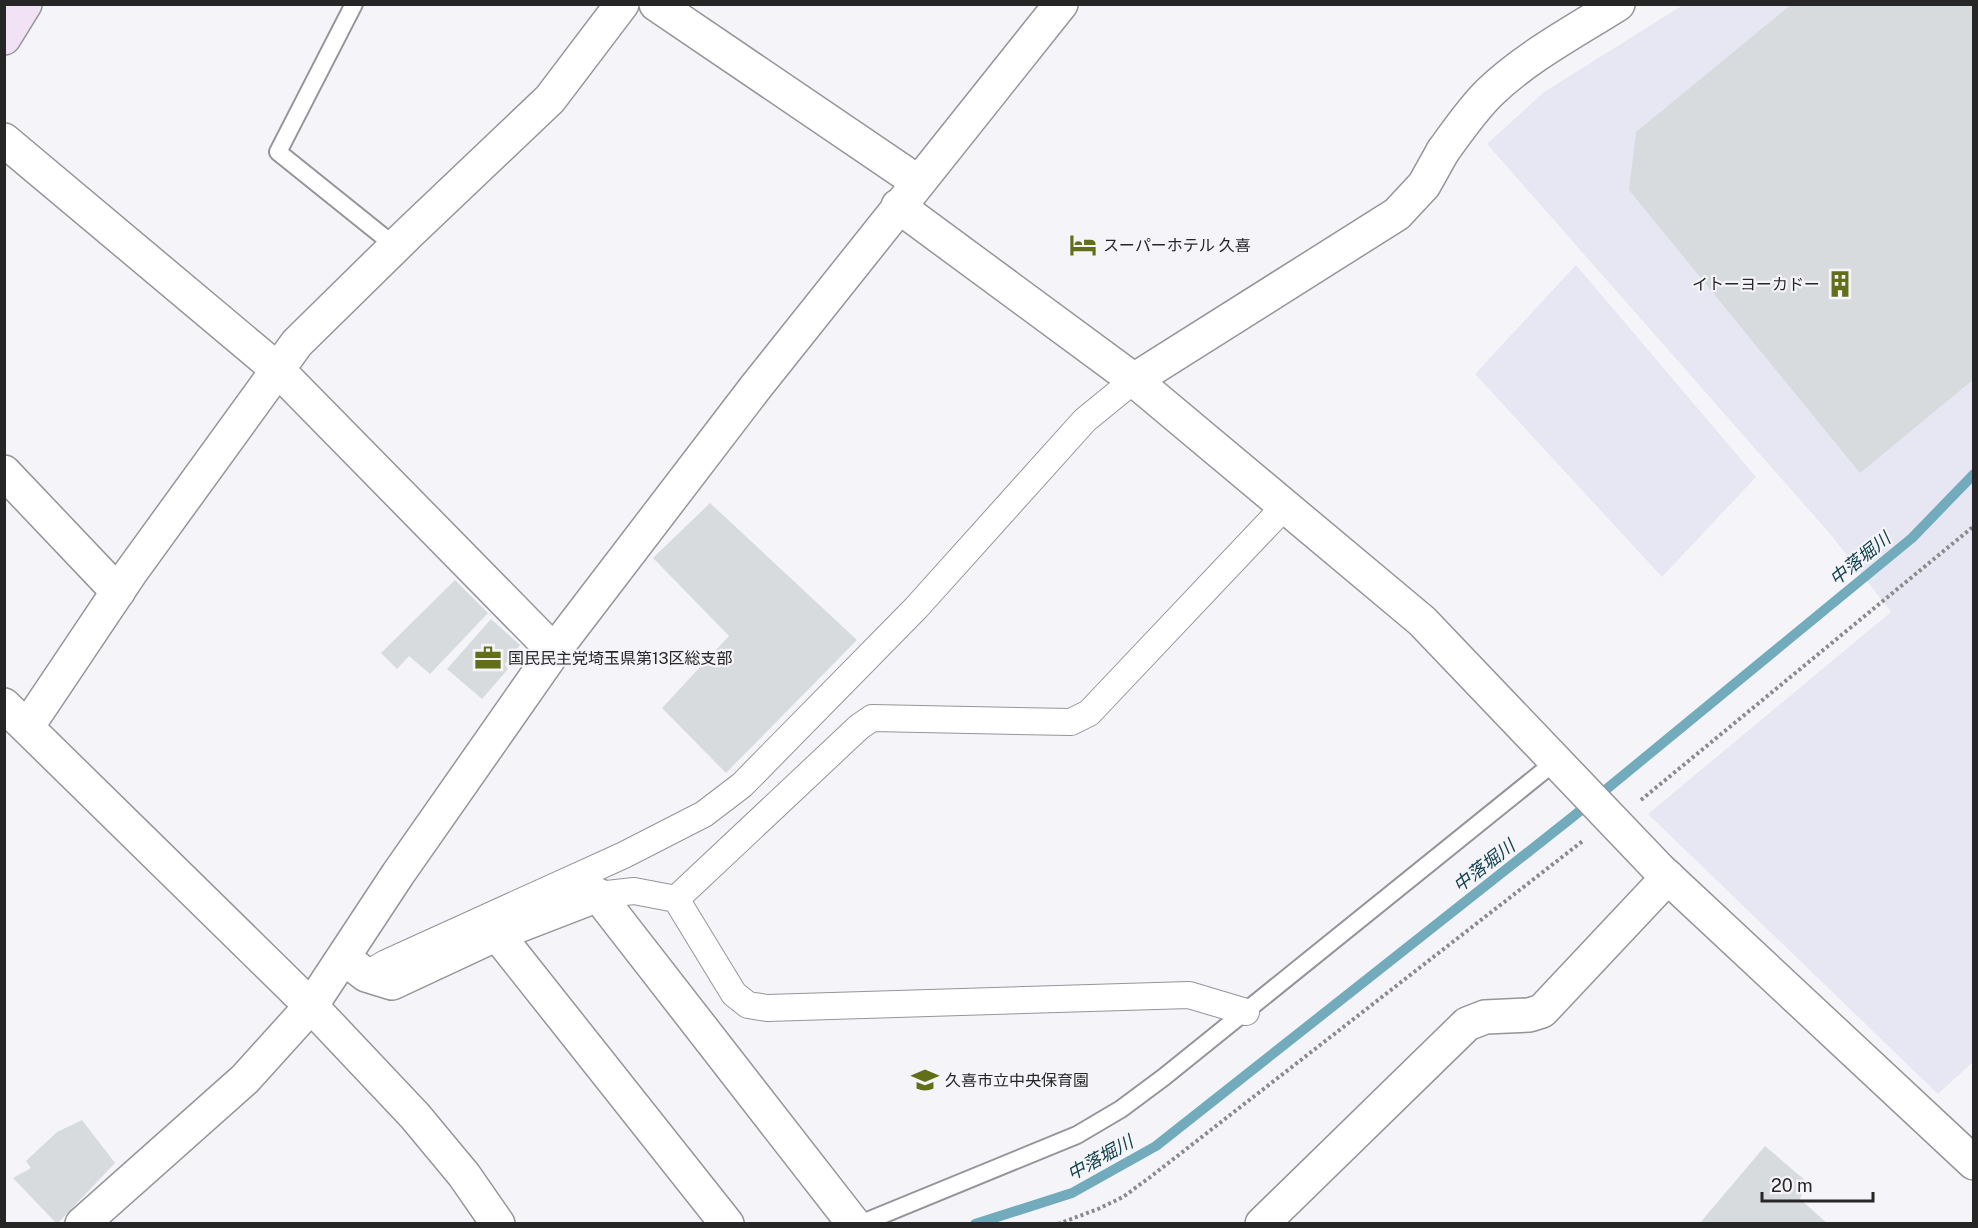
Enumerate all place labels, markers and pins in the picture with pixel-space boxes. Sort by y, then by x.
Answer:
hotel icon: スーパーホテル 久喜 [1068,230,1098,260]
place label: スーパーホテル 久喜 [1103,236,1251,255]
building icon: イトーヨーカドー [1825,269,1855,299]
place label: イトーヨーカドー [1692,275,1820,294]
office icon: 国民民主党埼玉県第13区総支部 [473,643,503,673]
place label: 国民民主党埼玉県第13区総支部 [508,649,733,668]
school or university icon: 久喜市立中央保育園 [910,1065,940,1095]
place label: 久喜市立中央保育園 [945,1071,1089,1090]

